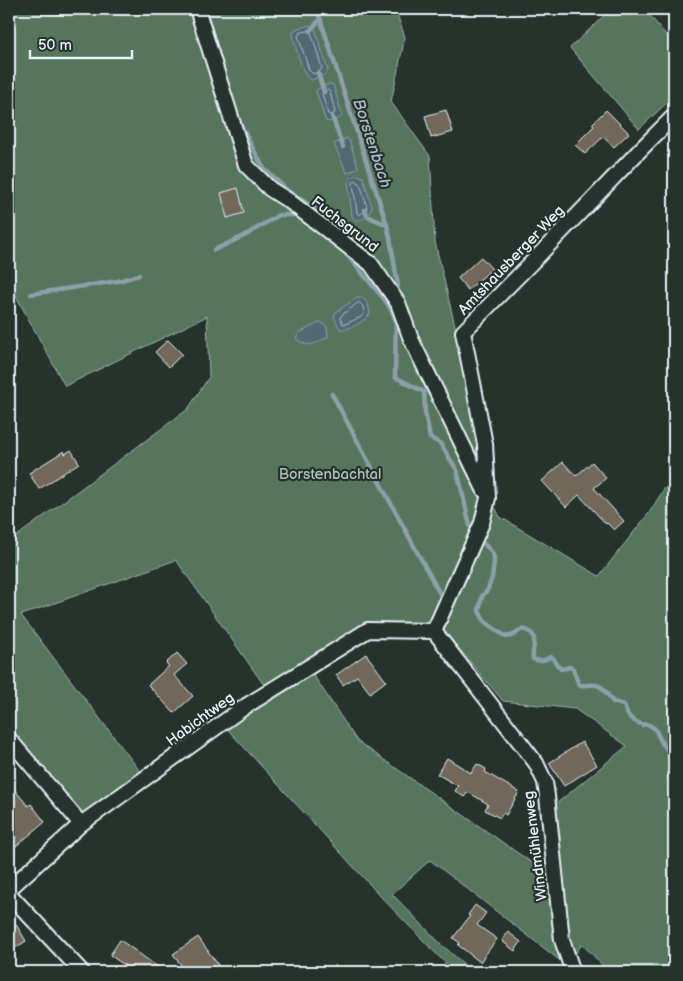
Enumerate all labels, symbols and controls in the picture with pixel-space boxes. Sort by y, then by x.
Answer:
scale bar [30,28,132,60]
text: 50 m [38,36,72,55]
water label: Borstenbach [348,97,395,191]
street label: Fuchsgrund [307,192,382,257]
street label: Amtshausberger Weg [454,201,569,319]
park label: Borstenbachtal [279,465,381,484]
street label: Habichtweg [162,688,238,751]
street label: Windmühlenweg [519,790,552,902]

